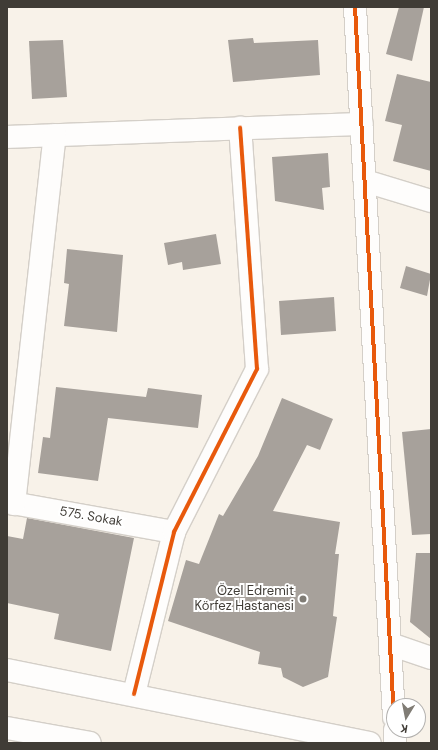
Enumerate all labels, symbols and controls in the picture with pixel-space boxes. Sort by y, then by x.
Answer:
street label: 575. Sokak [58,504,124,530]
place label: Özel Edremit Körfez Hastanesi [195,584,294,615]
marker: Özel Edremit Körfez Hastanesi [297,593,309,605]
north arrow [386,698,426,738]
text: K [399,721,409,736]

